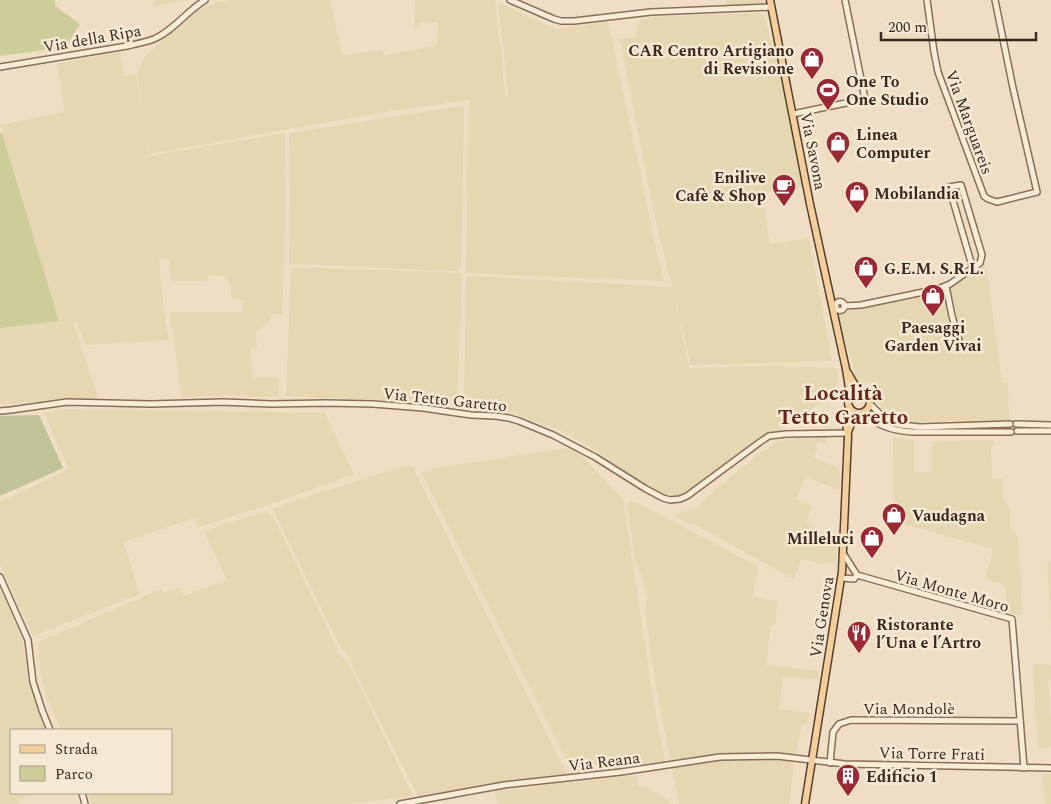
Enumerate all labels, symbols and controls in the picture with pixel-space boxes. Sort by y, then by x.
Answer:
scale bar [881,10,1036,42]
text: 200 m [888,16,927,39]
street label: Via della Ripa [41,19,143,59]
place label: CAR Centro Artigiano di Revisione [628,39,794,81]
shop icon: CAR Centro Artigiano di Revisione [799,46,825,80]
street label: Via Marguareis [939,67,999,178]
place label: One To One Studio [846,70,929,112]
sports icon: One To One Studio [815,77,841,111]
street label: Via Savona [794,110,832,192]
place label: Linea Computer [856,123,930,165]
shop icon: Linea Computer [825,130,851,164]
place label: Enilive Cafè & Shop [675,166,766,208]
cafe icon: Enilive Cafè & Shop [771,173,797,207]
shop icon: Mobilandia [844,180,870,214]
place label: Mobilandia [874,182,960,206]
shop icon: G.E.M. S.R.L. [853,255,879,289]
place label: G.E.M. S.R.L. [884,257,984,281]
shop icon: Paesaggi Garden Vivai [920,283,946,317]
place label: Paesaggi Garden Vivai [885,316,981,358]
district label: Località Tetto Garetto [778,378,908,434]
street label: Via Tetto Garetto [382,382,508,418]
shop icon: Vaudagna [881,502,907,536]
place label: Vaudagna [912,504,986,528]
shop icon: Milleluci [859,525,885,559]
place label: Milleluci [787,527,854,551]
street label: Via Monte Moro [892,563,1012,619]
street label: Via Genova [804,575,840,660]
place label: Ristorante l’Una e l’Artro [876,613,981,655]
restaurant icon: Ristorante l’Una e l’Artro [846,620,872,654]
street label: Via Mondolè [863,697,955,721]
legend [10,729,172,794]
text: Strada [55,738,98,761]
street label: Via Torre Frati [879,741,985,767]
street label: Via Reana [567,746,641,778]
text: Parco [55,763,93,786]
building icon: Edificio 1 [835,763,861,797]
place label: Edificio 1 [866,765,938,789]

